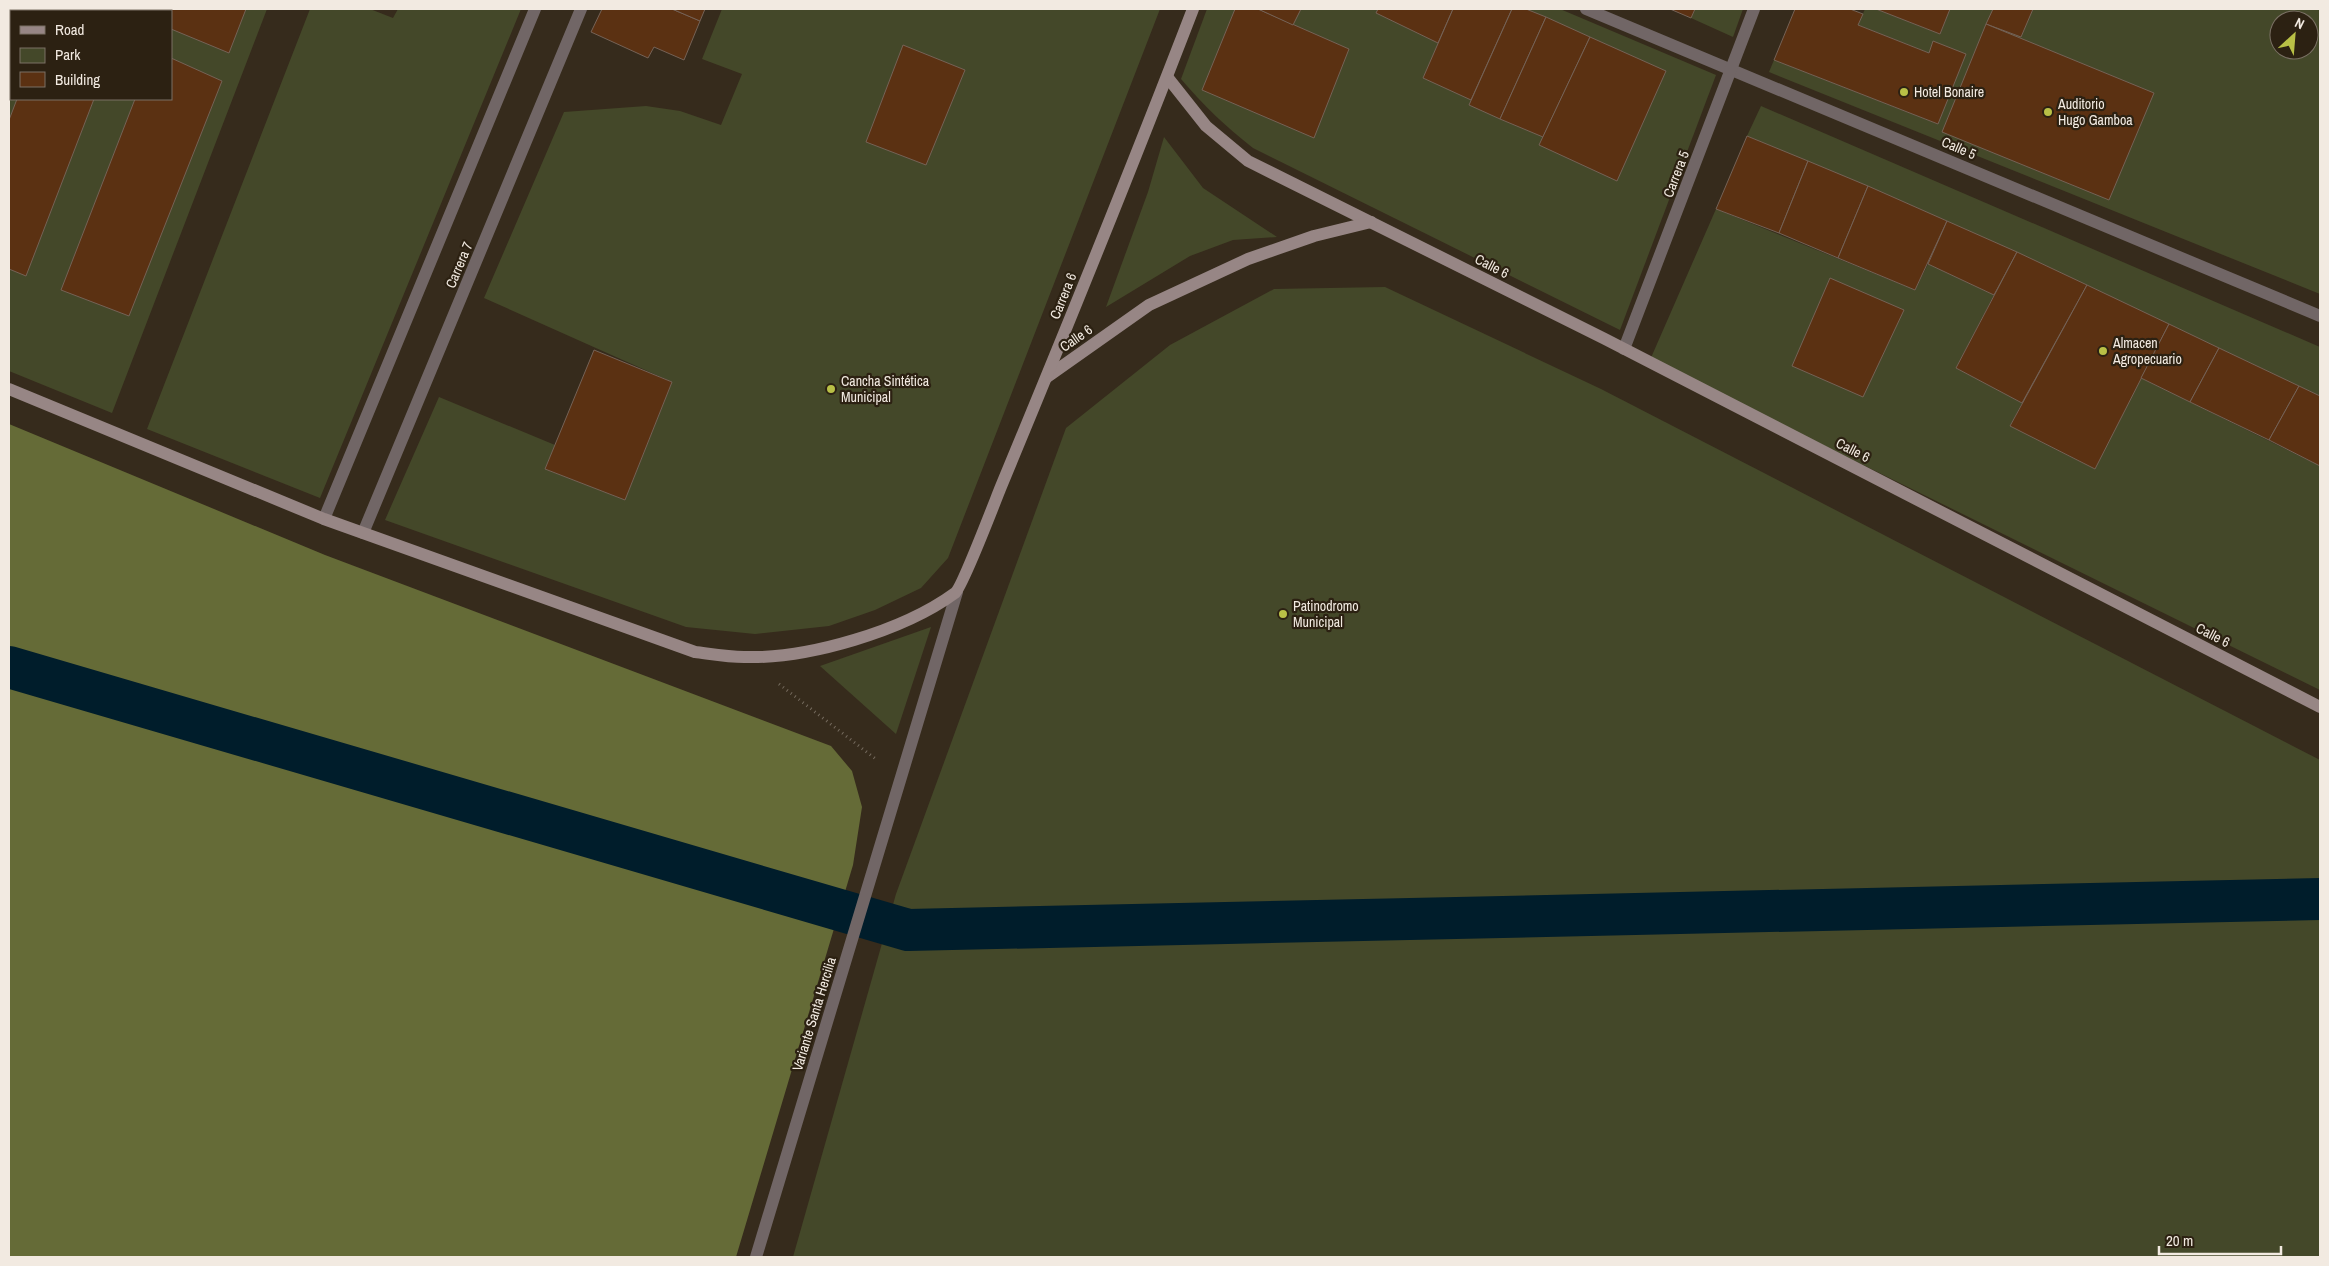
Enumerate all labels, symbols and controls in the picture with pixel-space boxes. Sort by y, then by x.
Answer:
legend [10,10,172,100]
north arrow [2269,10,2319,60]
text: N [2292,13,2307,33]
text: Road [55,19,84,40]
text: Park [55,44,81,65]
text: Building [55,69,100,90]
place label: Hotel Bonaire [1914,83,1984,101]
marker: Hotel Bonaire [1898,86,1910,98]
place label: Auditorio Hugo Gamboa [2057,95,2133,129]
marker: Auditorio Hugo Gamboa [2042,106,2054,118]
street label: Calle 5 [1939,133,1979,163]
street label: Carrera 5 [1659,148,1693,200]
street label: Carrera 7 [441,239,477,291]
street label: Calle 6 [1472,250,1512,282]
street label: Carrera 6 [1046,270,1080,322]
street label: Calle 6 [1056,320,1096,356]
place label: Almacen Agropecuario [2112,334,2182,368]
marker: Almacen Agropecuario [2097,345,2109,357]
place label: Cancha Sintética Municipal [841,372,930,406]
marker: Cancha Sintética Municipal [825,383,837,395]
street label: Calle 6 [1833,434,1873,466]
place label: Patinodromo Municipal [1293,597,1359,631]
marker: Patinodromo Municipal [1277,608,1289,620]
street label: Calle 6 [2193,619,2233,651]
street label: Variante Santa Hercilia [788,954,840,1073]
scale bar [2159,1224,2282,1256]
text: 20 m [2166,1230,2193,1251]

